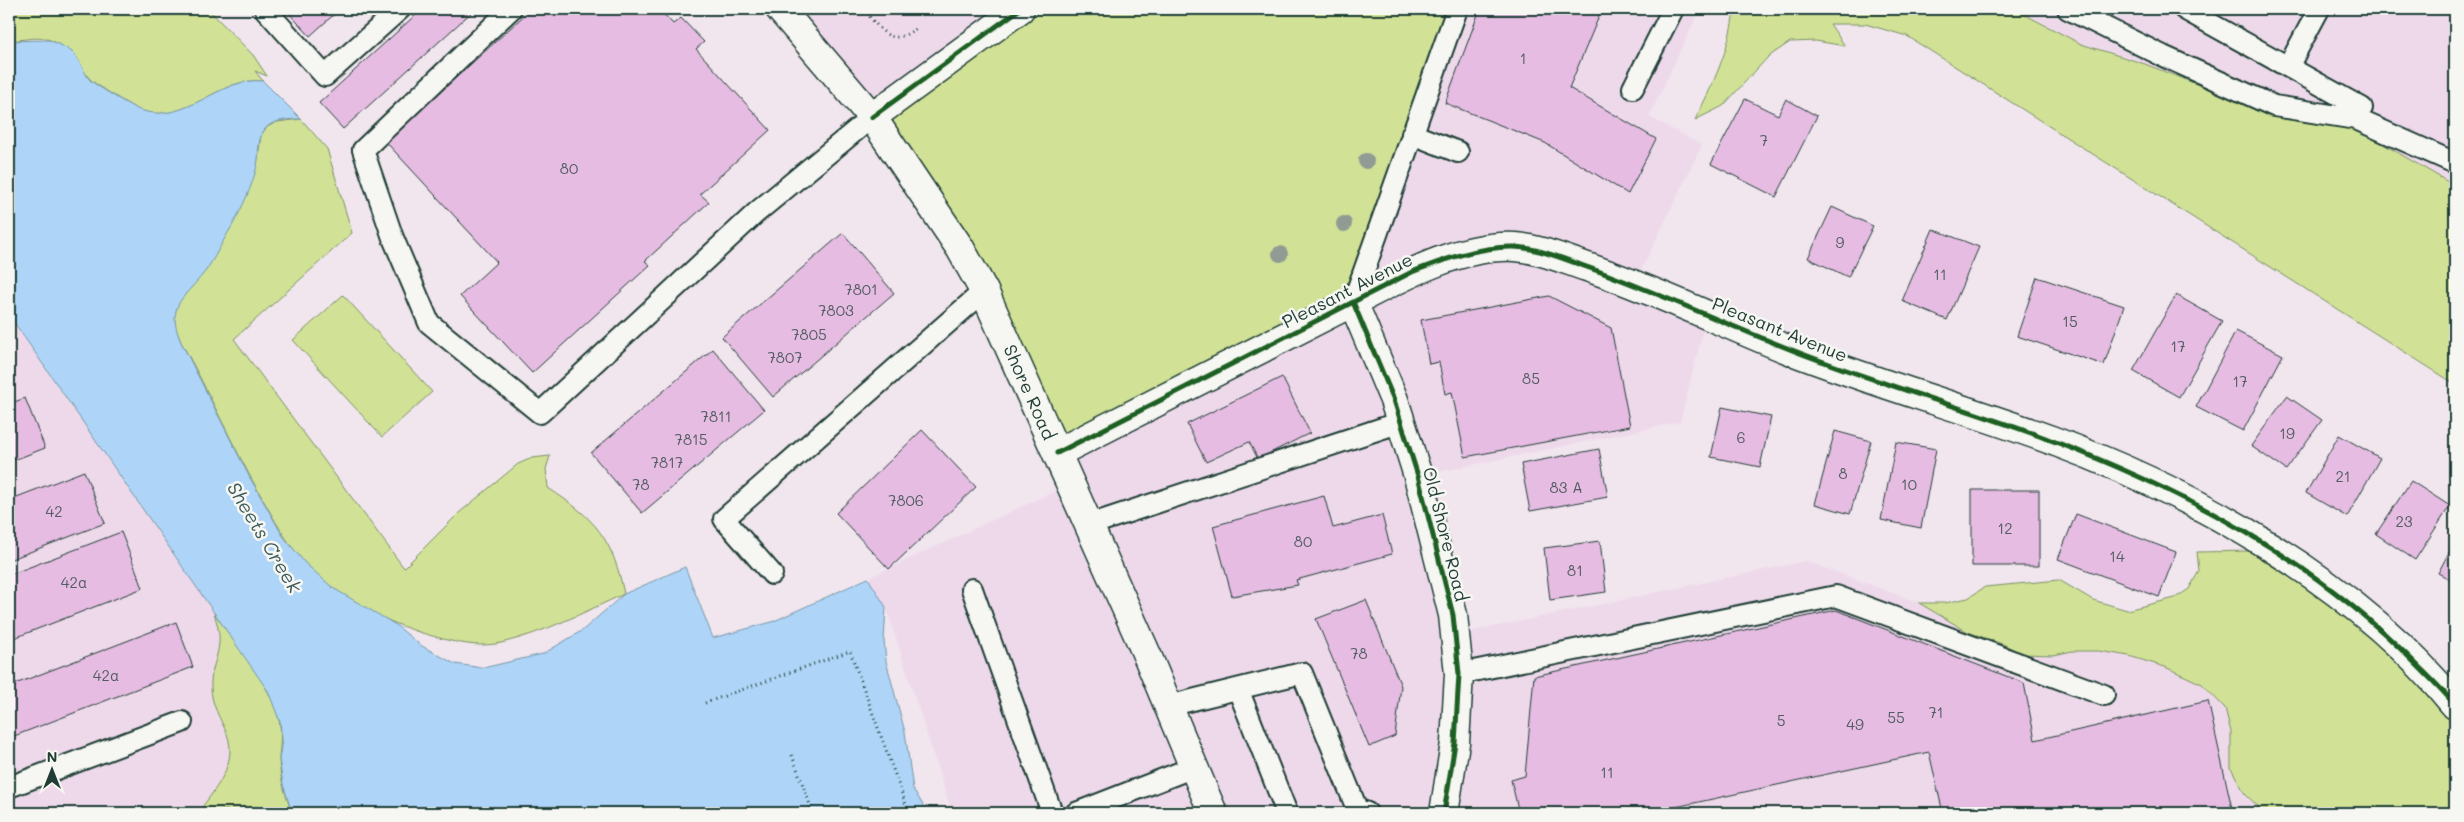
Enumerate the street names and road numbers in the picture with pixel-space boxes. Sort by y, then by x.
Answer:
street label: Pleasant Avenue [1278,247,1416,333]
street label: Pleasant Avenue [1709,291,1851,367]
street label: Shore Road [998,341,1062,443]
street label: Old Shore Road [1418,464,1474,604]

